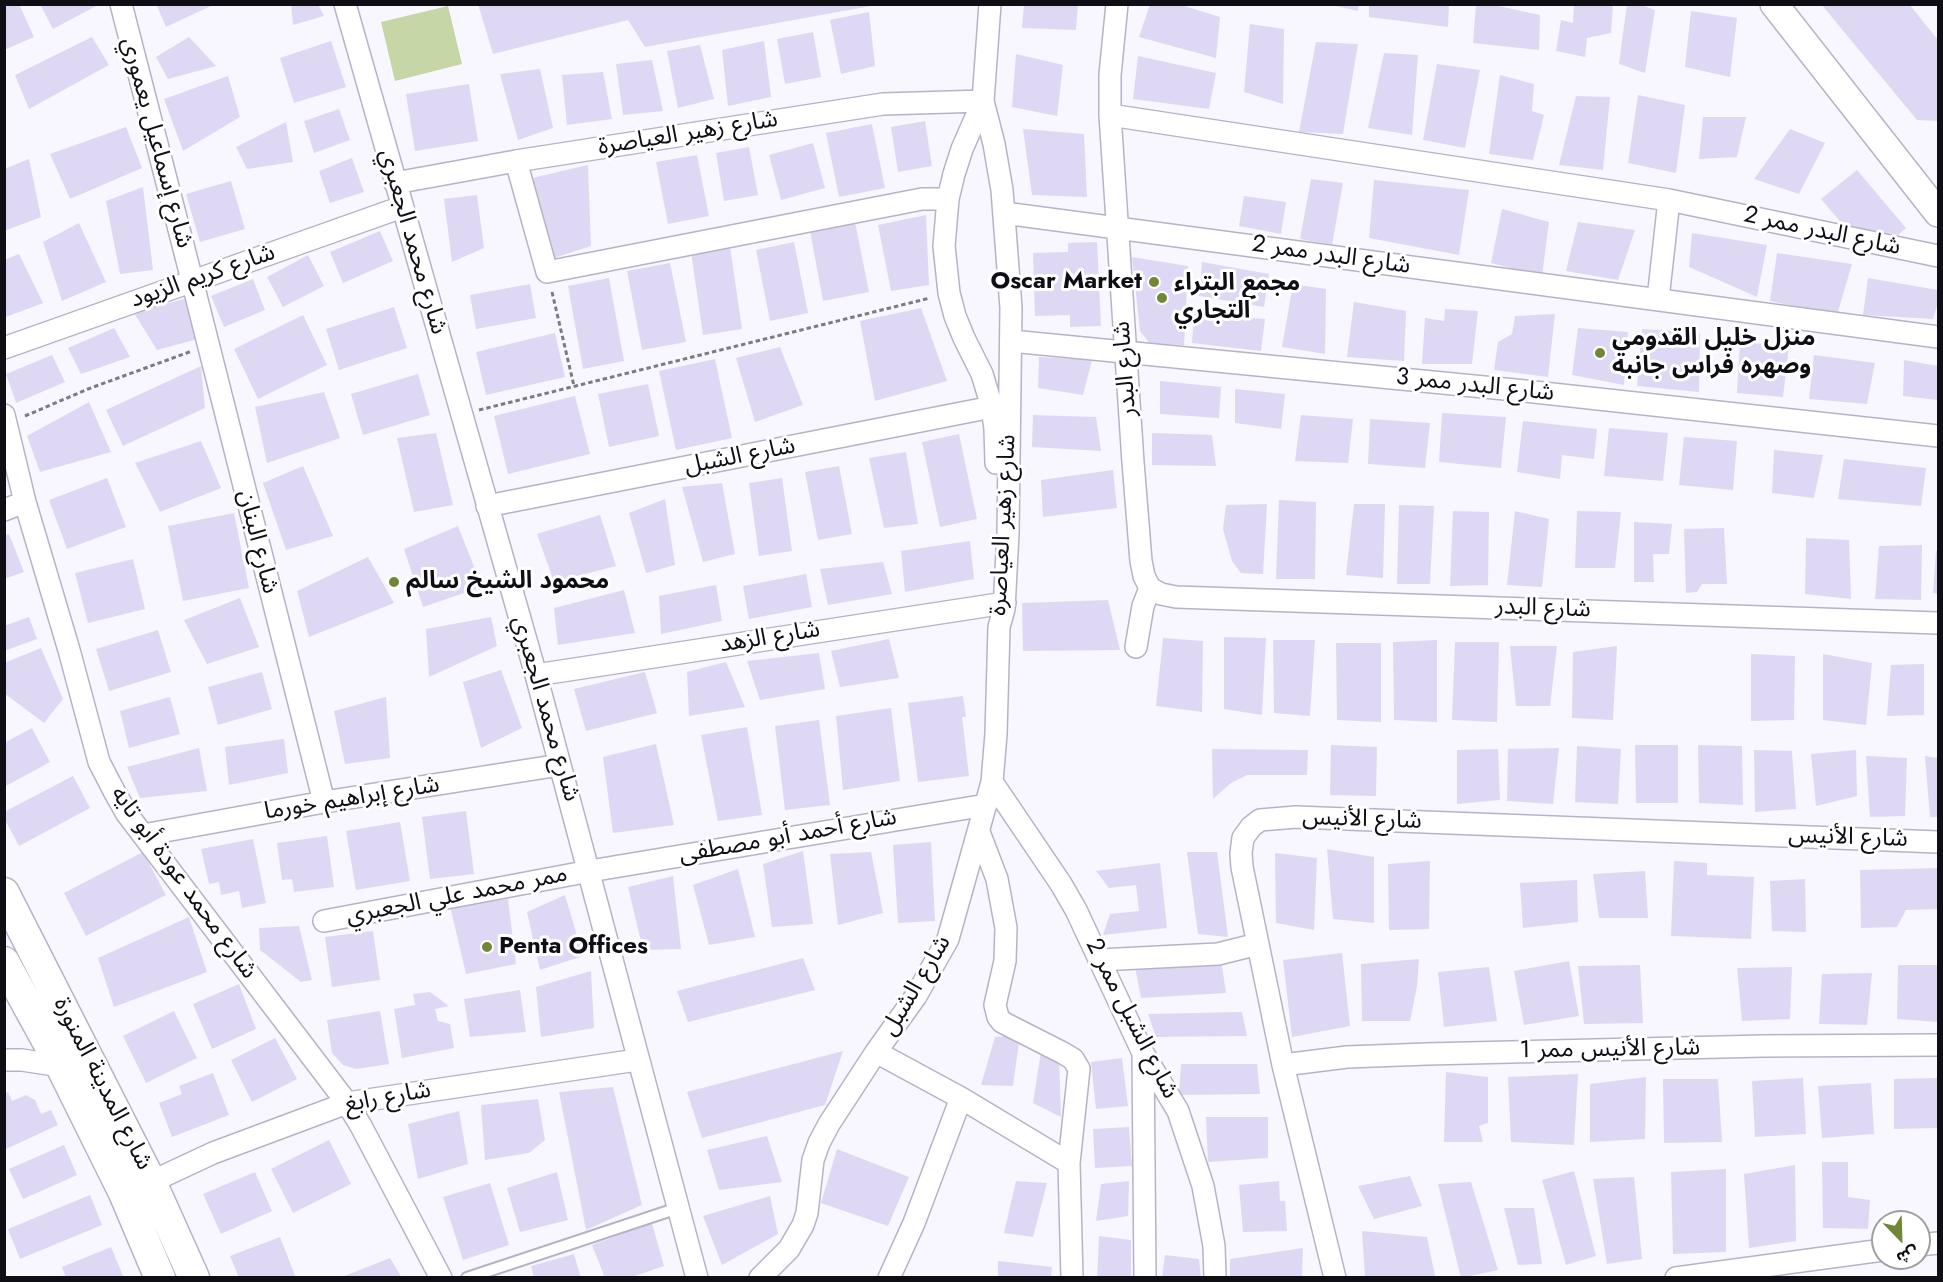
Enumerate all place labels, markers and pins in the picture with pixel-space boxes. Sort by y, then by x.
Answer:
place label: Oscar Market [990,268,1142,296]
place label: مجمع البتراء التجاري [1174,270,1300,326]
marker: Oscar Market [1147,275,1161,289]
marker: مجمع البتراء التجاري [1155,291,1169,305]
place label: منزل خليل القدومي وصهره فراس جانبه [1612,325,1816,381]
marker: منزل خليل القدومي وصهره فراس جانبه [1593,346,1607,360]
place label: محمود الشيخ سالم [406,568,609,596]
marker: محمود الشيخ سالم [387,575,401,589]
place label: Penta Offices [499,933,648,961]
marker: Penta Offices [480,940,494,954]

